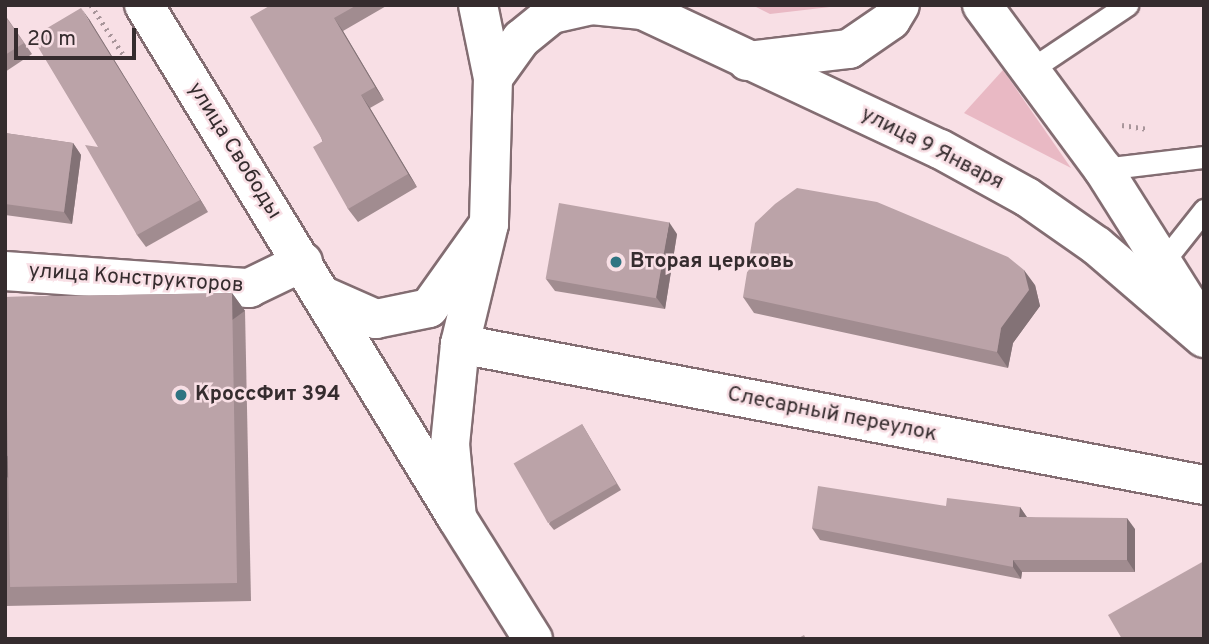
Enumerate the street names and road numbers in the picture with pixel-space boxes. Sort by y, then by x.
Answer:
street label: улица Свободы [182,78,286,224]
street label: улица 9 Января [856,102,1008,196]
street label: улица Конструкторов [28,259,244,299]
street label: Слесарный переулок [725,382,939,448]

